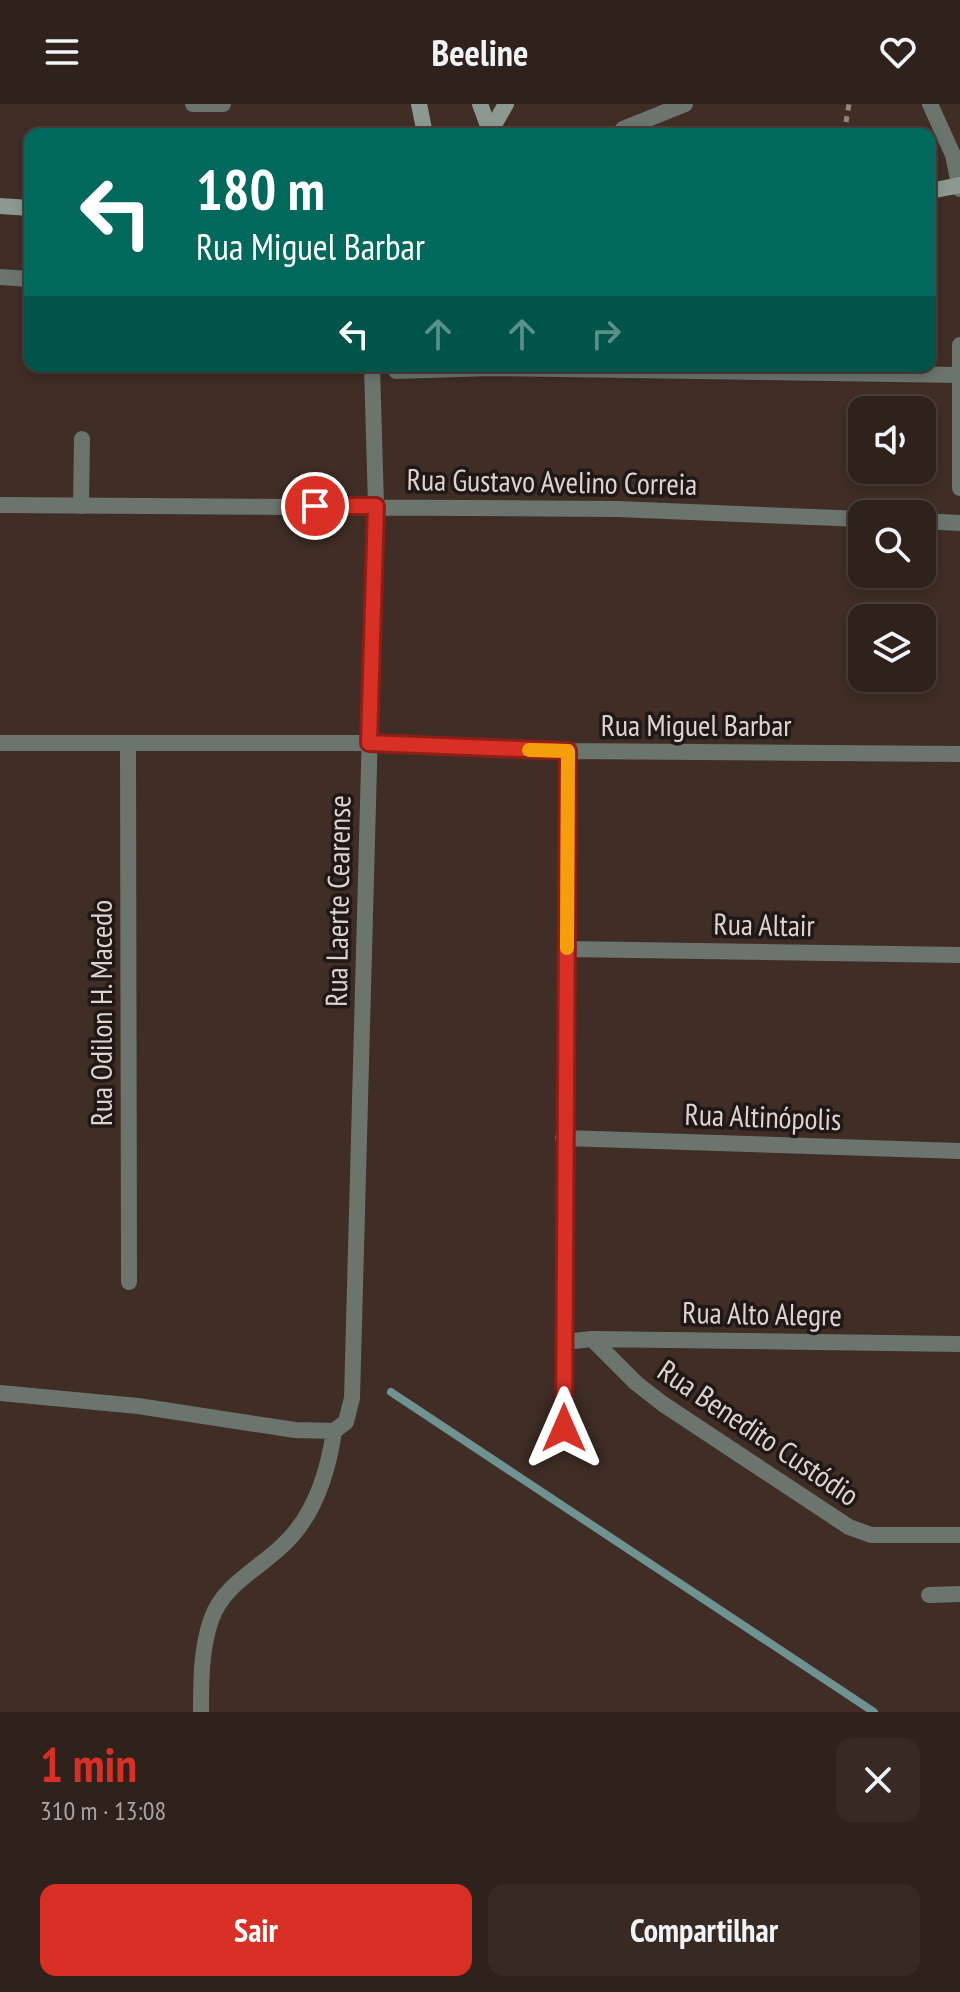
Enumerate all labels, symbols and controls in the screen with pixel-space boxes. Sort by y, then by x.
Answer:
text: Beeline [432,29,528,76]
icon: menu [40,30,84,74]
icon: heart [876,30,920,74]
text: 180 m [196,153,325,225]
icon: left [64,160,168,264]
text: Rua Miguel Barbar [196,223,425,270]
icon: left [332,312,376,356]
icon: ahead [416,312,460,356]
icon: ahead [500,312,544,356]
icon: right [584,312,628,356]
map controls [848,396,936,692]
button: sound [848,396,936,484]
street label: Rua Gustavo Avelino Correia [406,459,698,503]
pin [281,472,349,540]
icon: arrive [293,484,337,528]
button: search [848,500,936,588]
button: layers [848,604,936,692]
street label: Rua Miguel Barbar [601,705,792,744]
street label: Rua Laerte Cearense [316,795,358,1007]
street label: Rua Odilon H. Macedo [81,900,120,1126]
street label: Rua Altair [713,904,816,944]
street label: Rua Altinópolis [684,1094,842,1138]
street label: Rua Alto Alegre [682,1292,842,1334]
street label: Rua Benedito Custódio [651,1350,867,1514]
position arrow [522,1386,606,1470]
text: 1 min [40,1733,137,1795]
button: close [836,1738,920,1822]
text: 310 m · 13:08 [40,1794,166,1827]
button: Sair [40,1884,472,1976]
button: Compartilhar [488,1884,920,1976]

